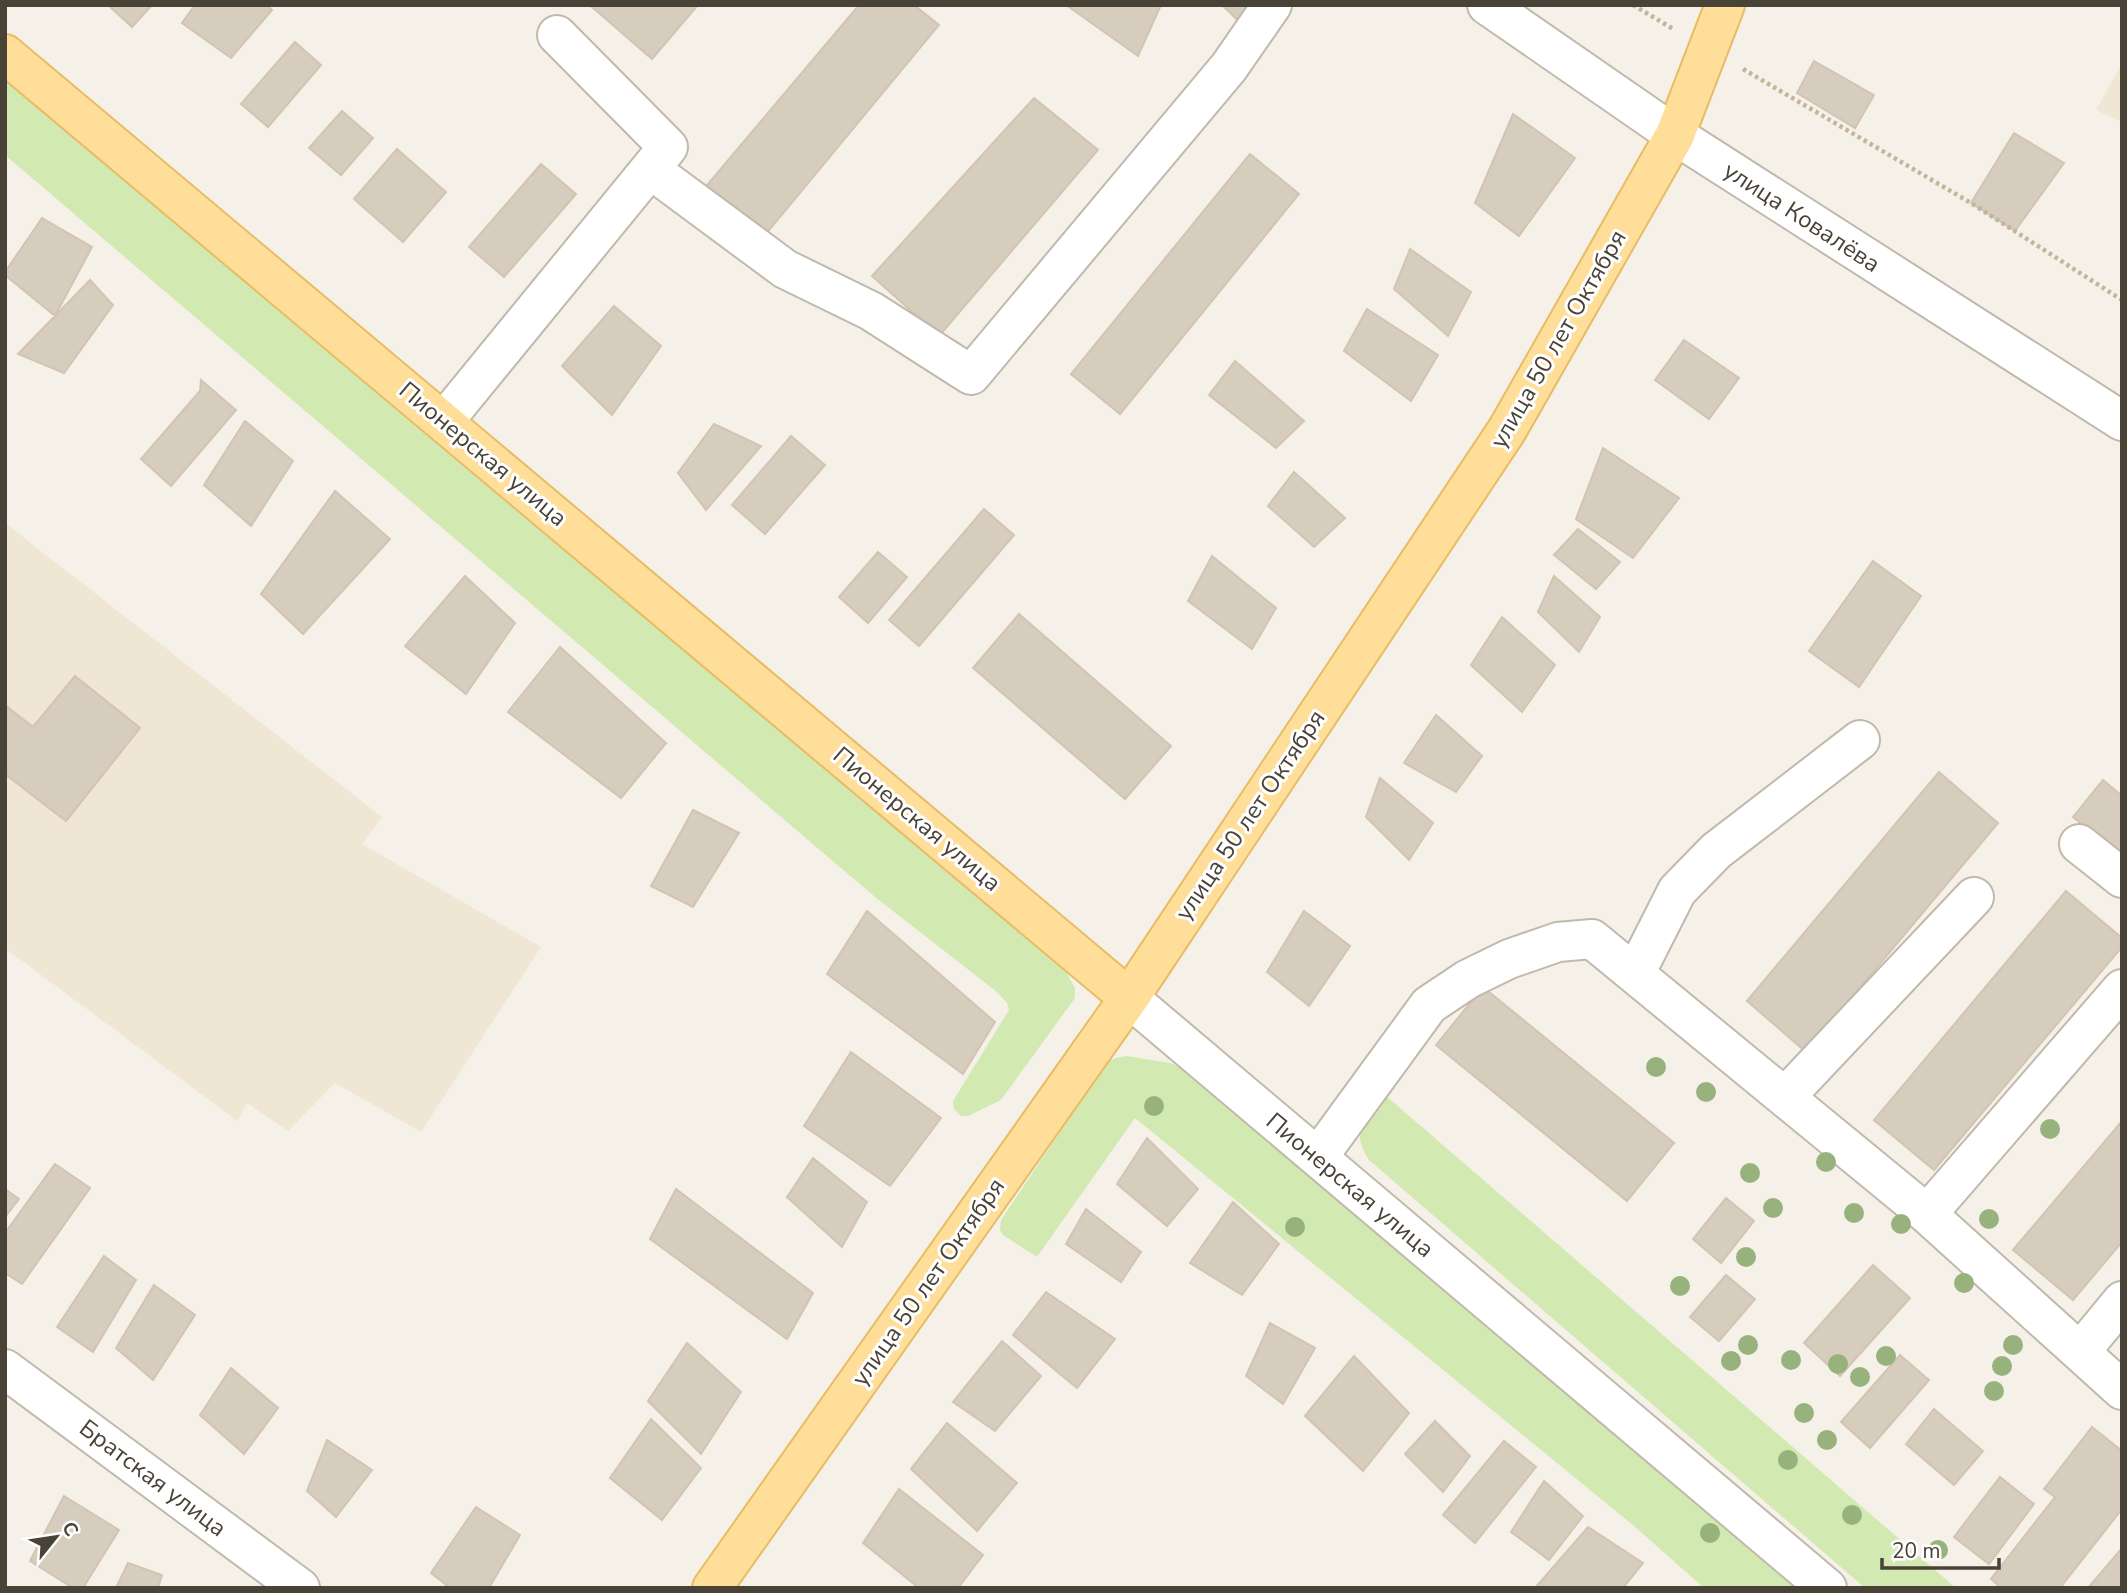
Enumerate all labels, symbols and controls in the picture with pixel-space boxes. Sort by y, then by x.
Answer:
street label: улица Ковалёва [1717,154,1887,280]
street label: улица 50 лет Октября [1482,224,1634,454]
street label: Пионерская улица [392,374,574,534]
street label: улица 50 лет Октября [1168,704,1332,926]
street label: Пионерская улица [826,739,1008,899]
street label: Пионерская улица [1259,1105,1441,1265]
street label: улица 50 лет Октября [844,1172,1012,1392]
street label: Братская улица [73,1412,233,1544]
north arrow [21,1502,91,1572]
text: С [55,1517,84,1541]
scale bar [1882,1526,1999,1570]
text: 20 m [1892,1537,1941,1565]

